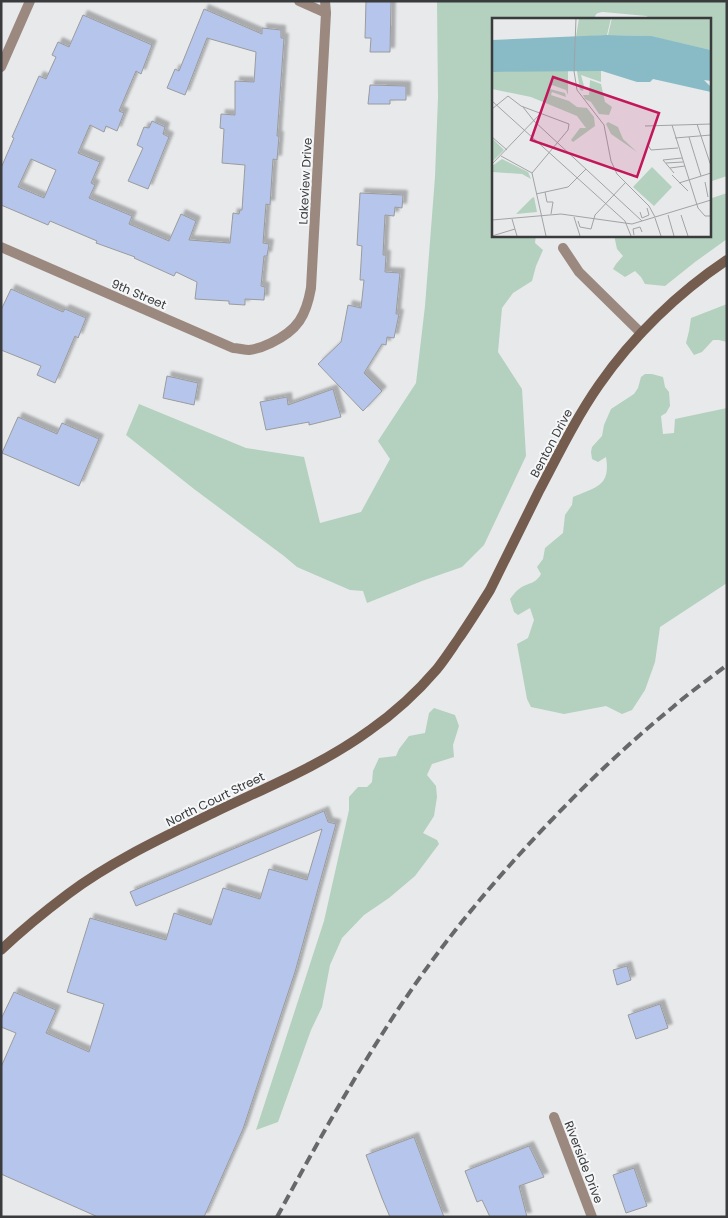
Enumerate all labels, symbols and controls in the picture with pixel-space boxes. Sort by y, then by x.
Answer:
inset map [492,18,710,236]
street label: Lakeview Drive [294,137,316,225]
street label: 9th Street [109,275,169,313]
street label: Benton Drive [526,406,576,480]
street label: North Court Street [163,768,267,830]
street label: Riverside Drive [560,1118,608,1206]

